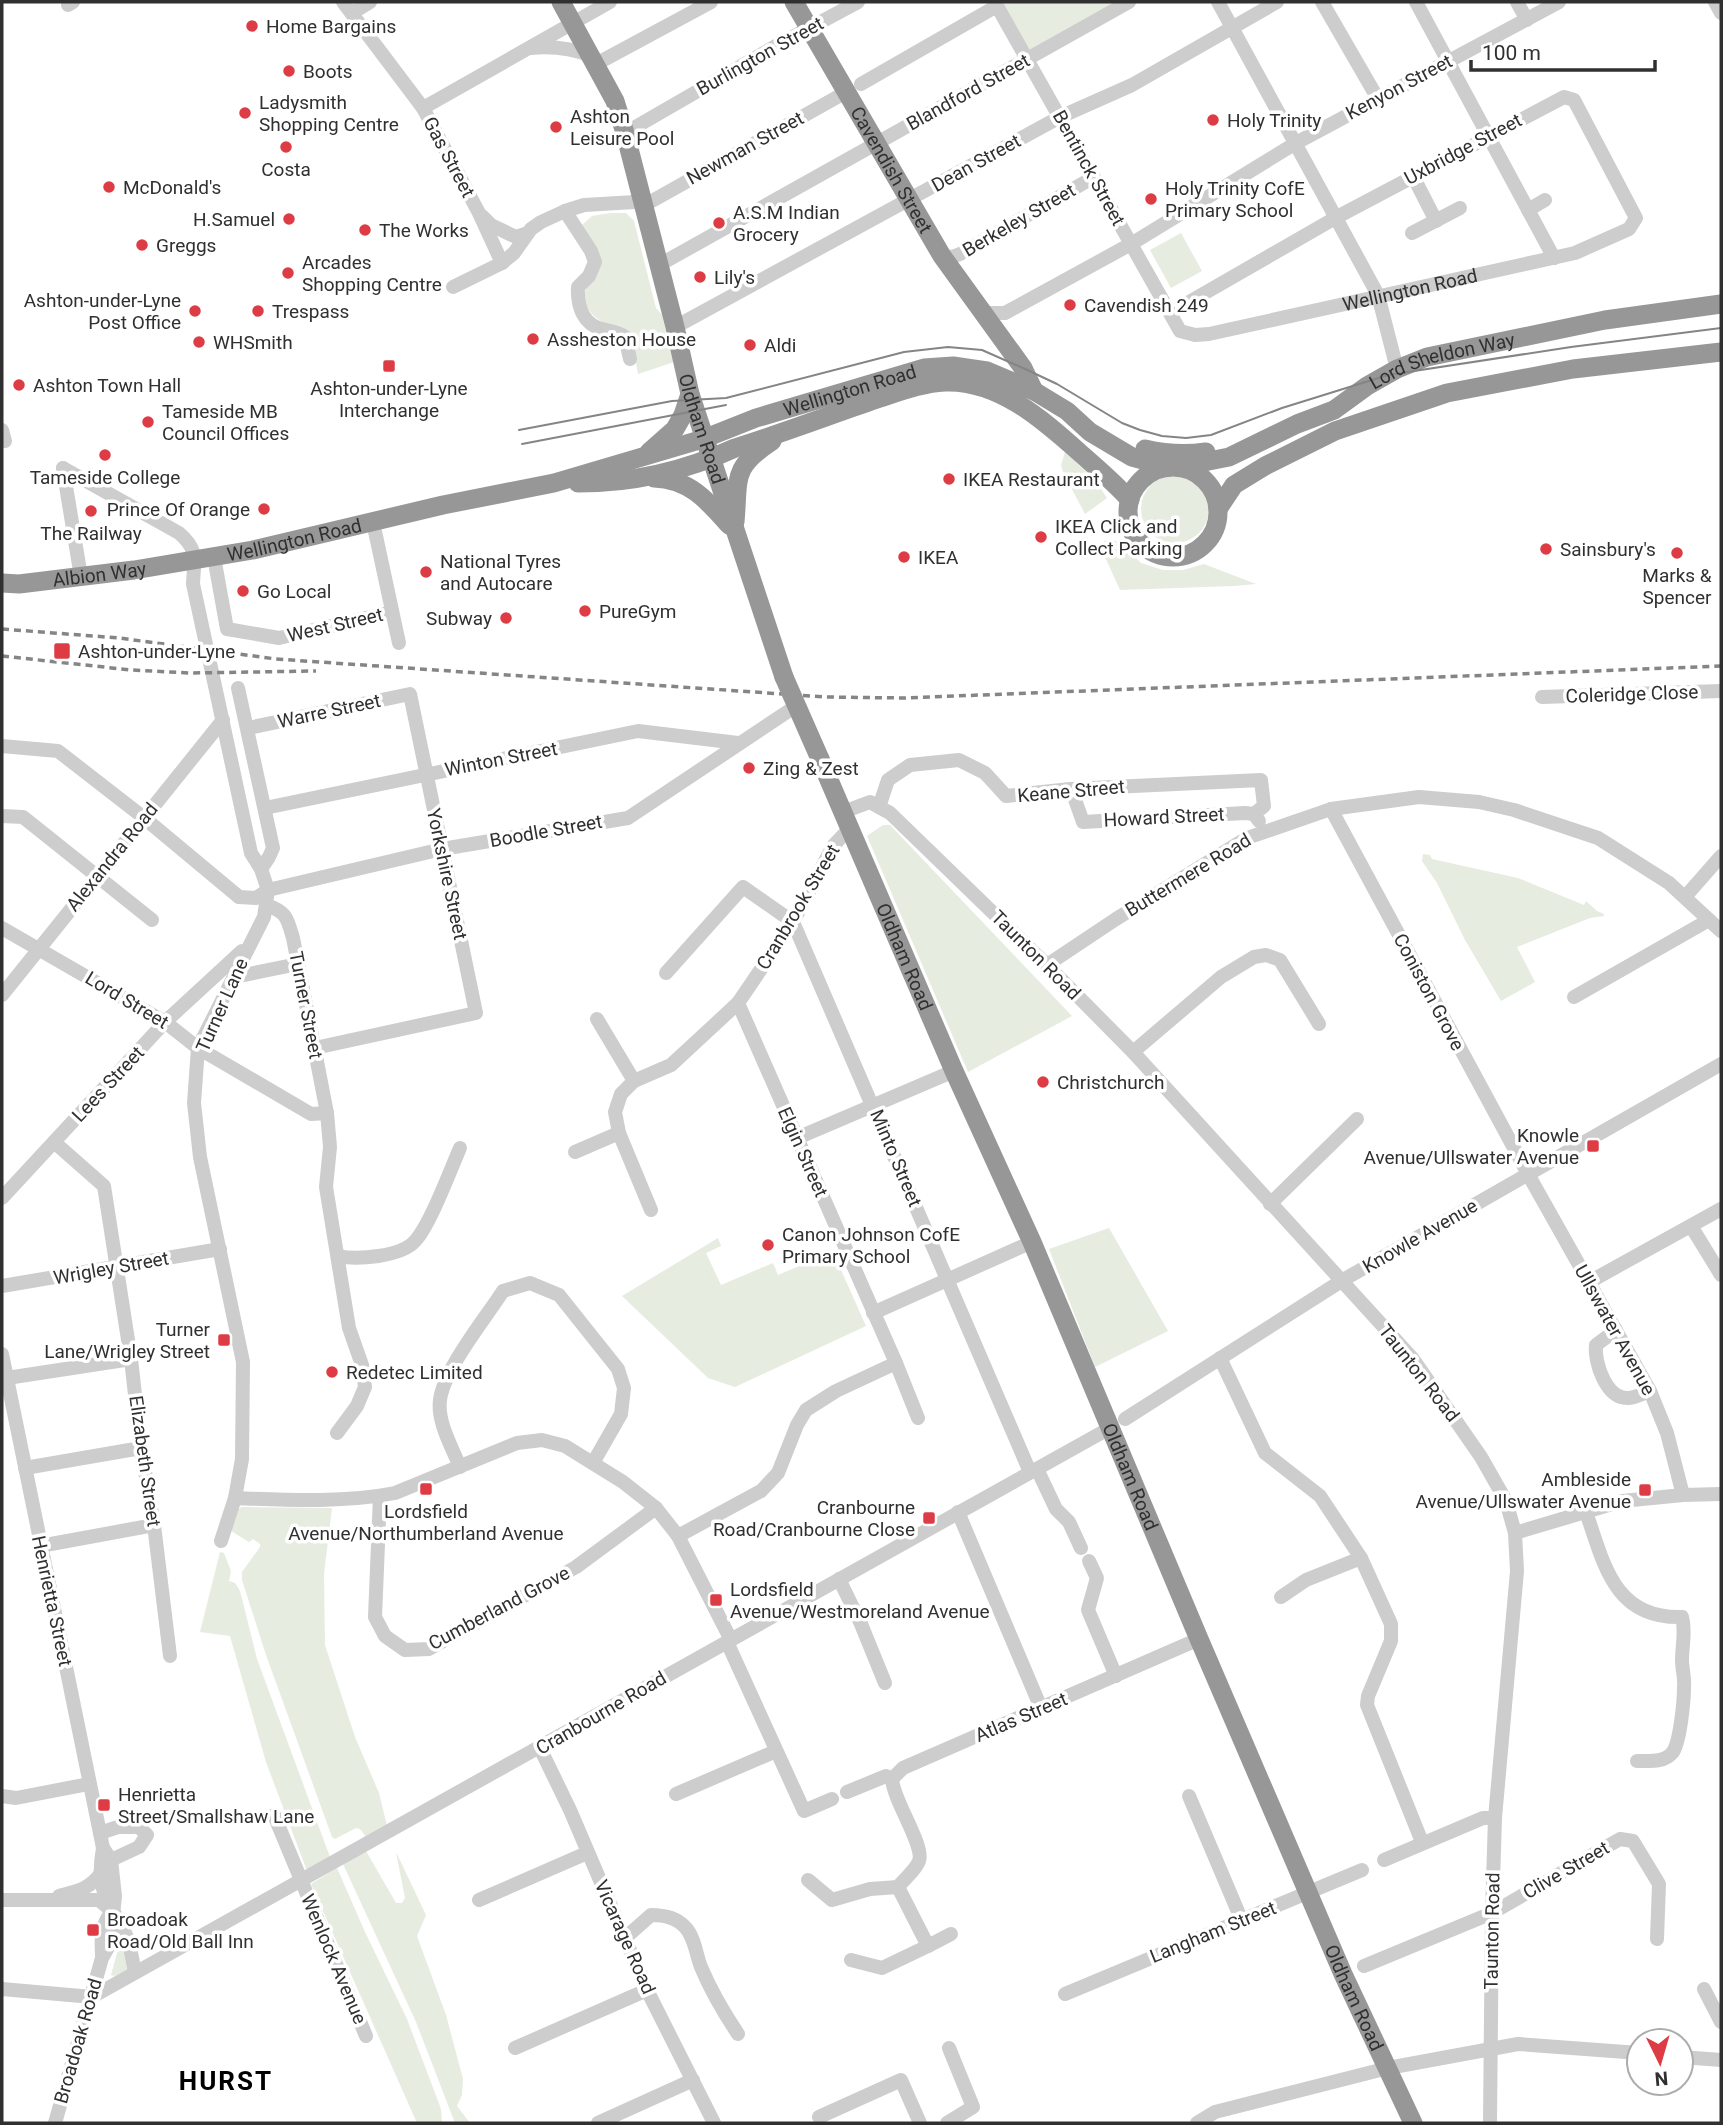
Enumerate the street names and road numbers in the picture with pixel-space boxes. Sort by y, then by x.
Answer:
street label: Burlington Street [693,12,827,100]
street label: Blandford Street [902,49,1034,135]
street label: Kenyon Street [1342,49,1456,125]
street label: Cavendish Street [846,102,938,237]
street label: Newman Street [682,106,808,190]
street label: Bentinck Street [1048,106,1130,230]
street label: Uxbridge Street [1400,108,1526,190]
street label: Gas Street [418,113,480,201]
street label: Dean Street [927,129,1025,197]
street label: Berkeley Street [959,178,1079,262]
street label: Wellington Road [1340,263,1479,316]
street label: Lord Sheldon Way [1365,328,1517,394]
street label: Wellington Road [780,360,919,421]
street label: Oldham Road [674,372,730,487]
street label: Wellington Road [225,513,364,566]
street label: Albion Way [51,557,148,591]
street label: West Street [285,603,385,647]
street label: Coleridge Close [1565,680,1699,708]
street label: Warre Street [276,689,382,733]
street label: Winton Street [443,737,559,781]
street label: Keane Street [1016,775,1126,807]
street label: Alexandra Road [61,798,163,916]
street label: Howard Street [1103,802,1225,832]
street label: Yorkshire Street [422,806,472,942]
street label: Boodle Street [488,810,604,852]
street label: Buttermere Road [1121,828,1255,922]
street label: Cranbrook Street [751,840,845,974]
street label: Oldham Road [872,900,938,1014]
street label: Taunton Road [986,905,1086,1005]
street label: Coniston Grove [1389,930,1469,1054]
street label: Turner Street [284,949,328,1061]
street label: Turner Lane [191,955,253,1055]
street label: Lord Street [81,966,173,1034]
street label: Lees Street [67,1041,149,1127]
street label: Elgin Street [773,1103,833,1201]
street label: Minto Street [865,1106,927,1210]
street label: Knowle Avenue [1358,1194,1482,1278]
street label: Wrigley Street [51,1247,171,1289]
street label: Ullswater Avenue [1570,1261,1660,1399]
street label: Taunton Road [1374,1320,1464,1426]
street label: Elizabeth Street [124,1394,166,1528]
street label: Oldham Road [1098,1419,1163,1534]
street label: Henrietta Street [27,1534,77,1668]
street label: Cumberland Grove [424,1561,574,1655]
street label: Cranbourne Road [532,1666,670,1760]
street label: Atlas Street [971,1687,1071,1747]
street label: Clive Street [1519,1836,1613,1904]
street label: Taunton Road [1479,1872,1505,1990]
street label: Vicarage Road [590,1876,660,1998]
street label: Wenlock Avenue [296,1891,372,2027]
street label: Langham Street [1147,1896,1279,1968]
street label: Oldham Road [1320,1941,1389,2054]
street label: Broadoak Road [49,1976,107,2106]

